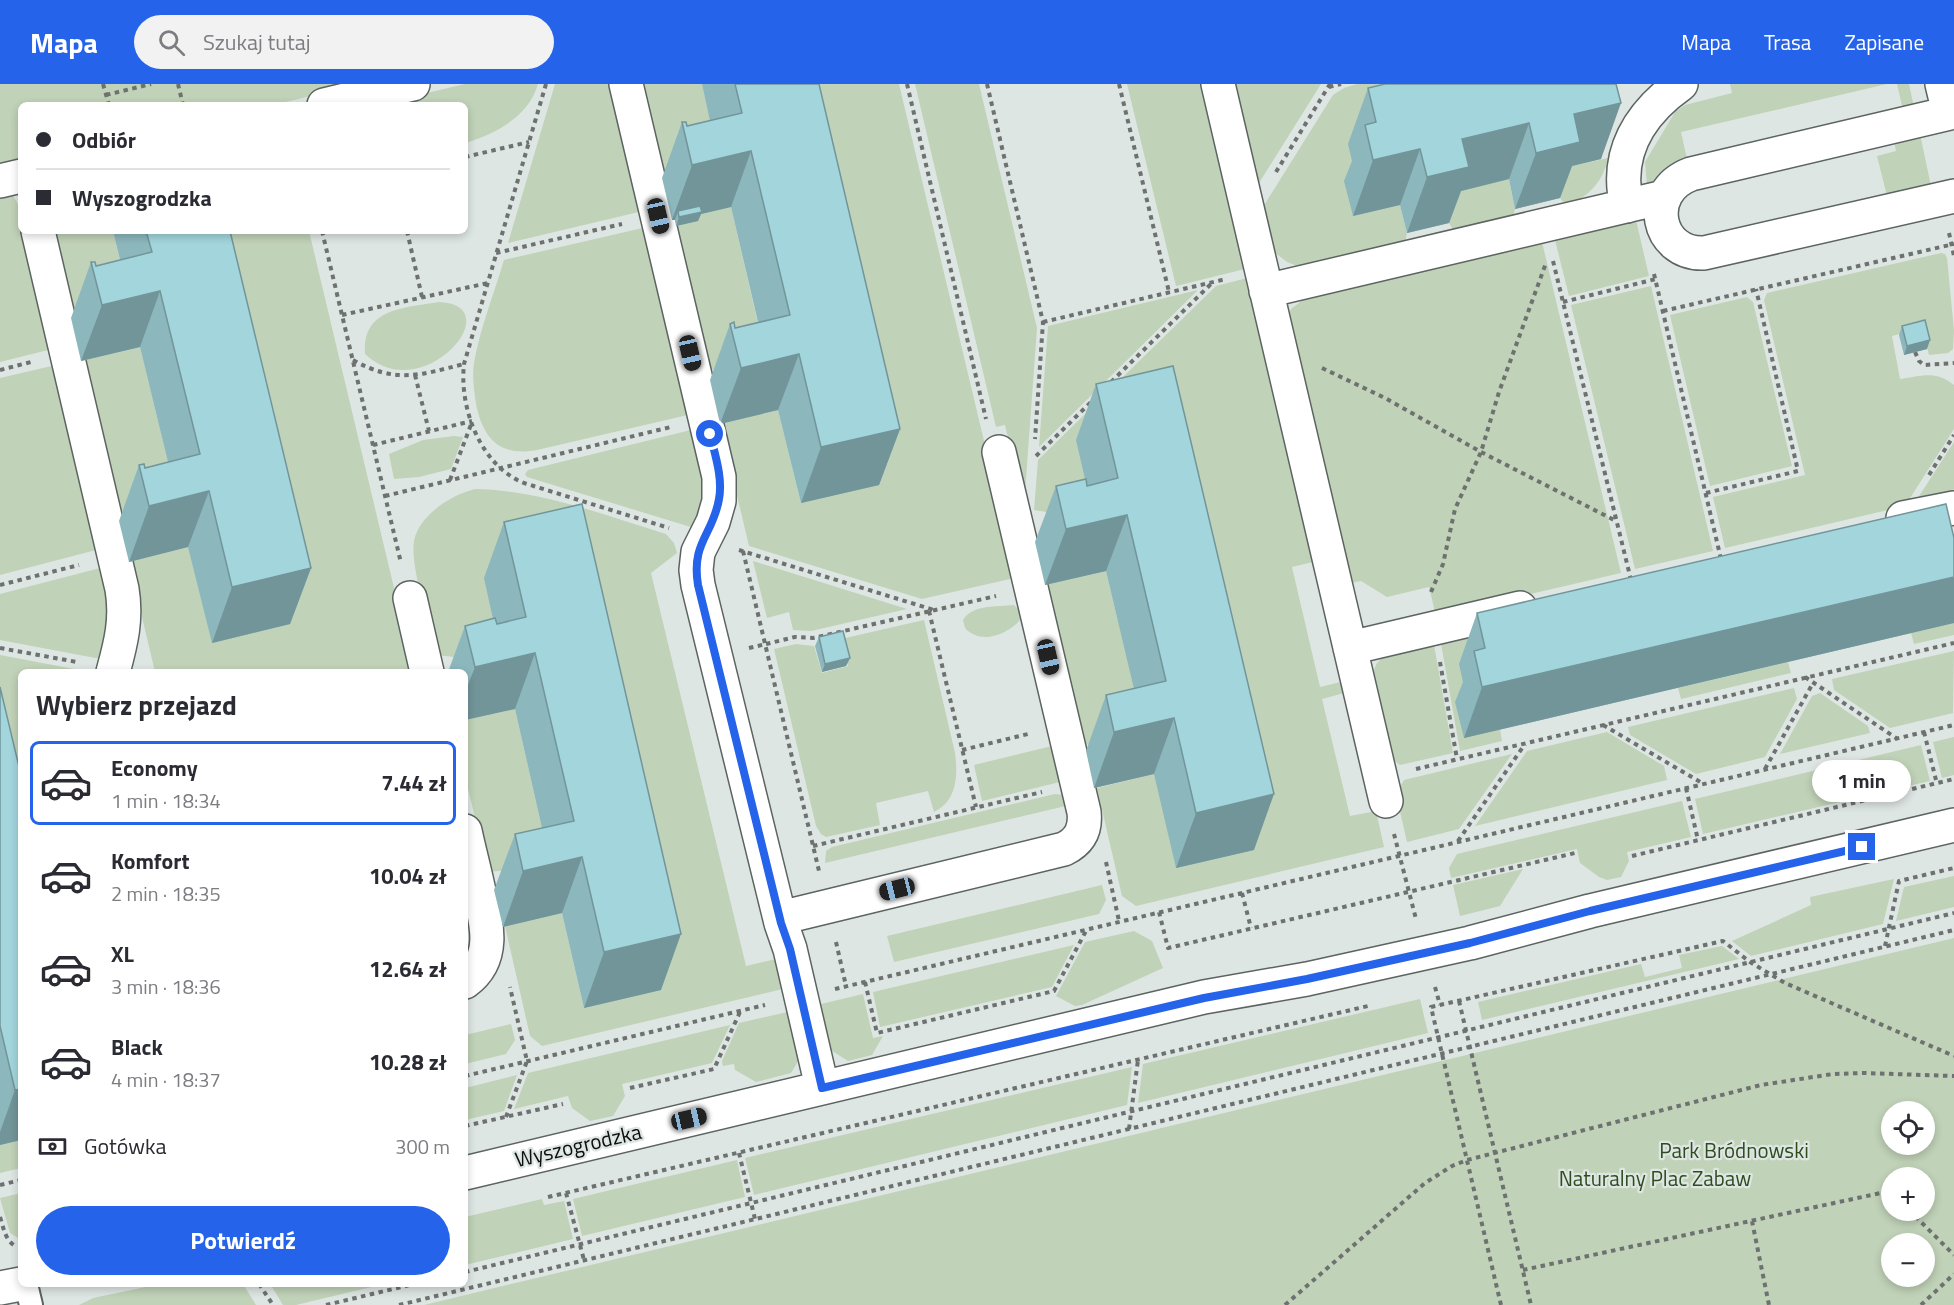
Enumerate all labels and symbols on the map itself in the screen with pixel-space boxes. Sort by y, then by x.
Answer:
car [645,196,671,236]
car [677,333,703,373]
route start [696,420,723,447]
car [1035,637,1061,677]
callout: 1 min [1812,760,1912,802]
route end [1848,833,1875,860]
car [877,876,917,902]
car [669,1106,709,1132]
street label: Wyszogrodzka [512,1115,645,1175]
park label: Park Bródnowski [1659,1134,1809,1166]
park label: Naturalny Plac Zabaw [1559,1162,1751,1194]

